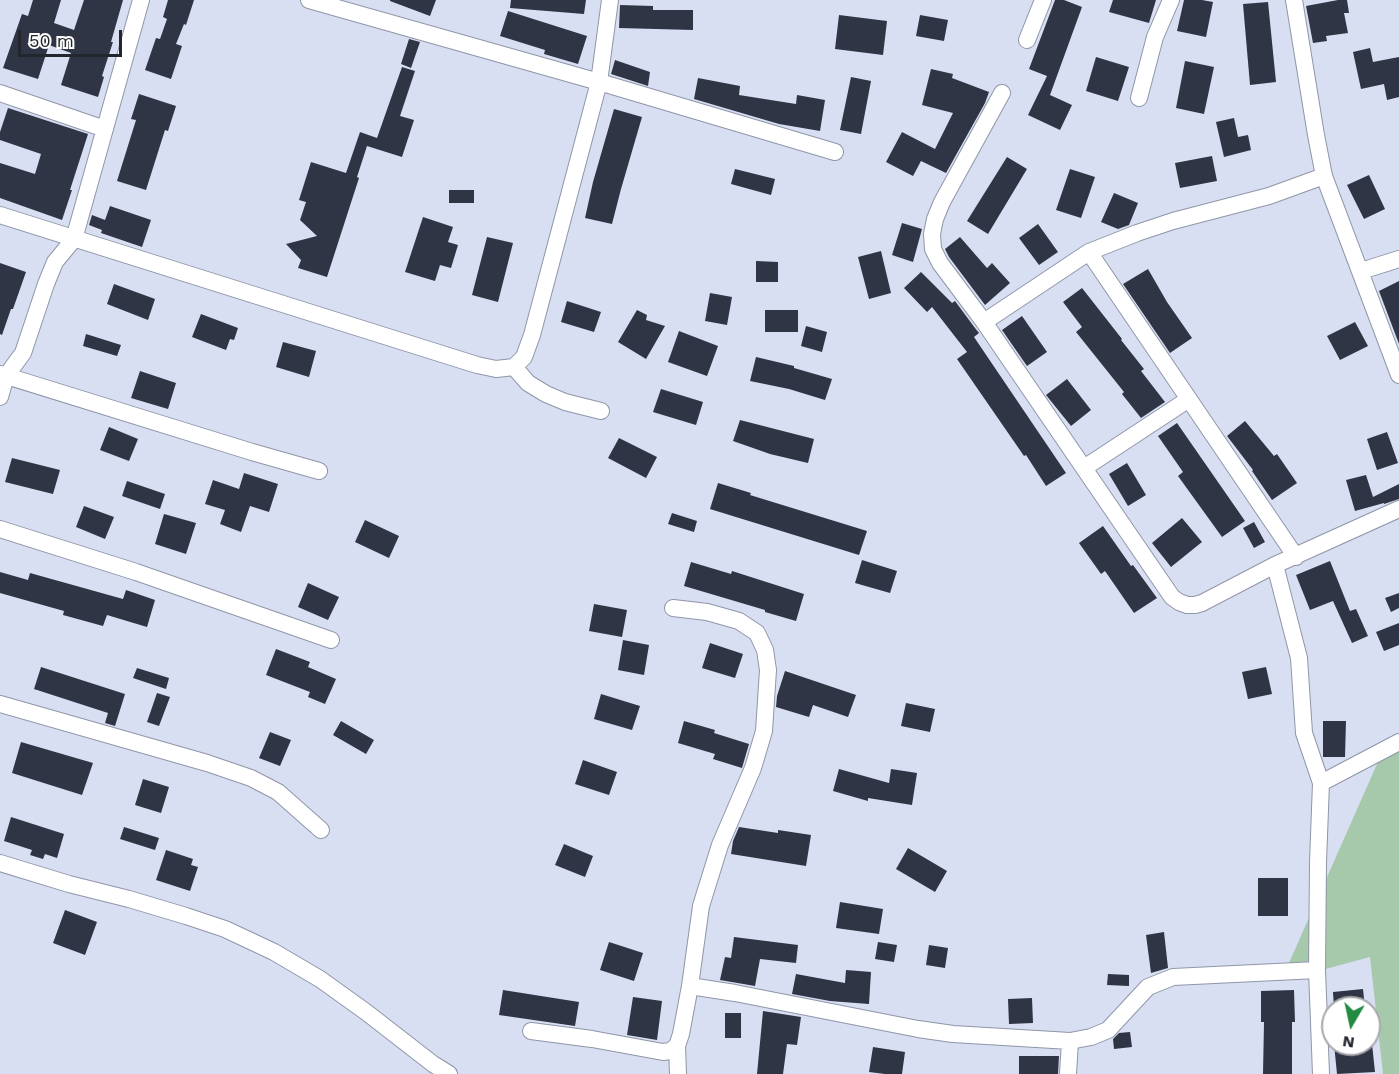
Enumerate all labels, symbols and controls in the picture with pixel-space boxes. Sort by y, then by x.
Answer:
scale bar [21,18,124,56]
text: 50 m [29,30,74,51]
north arrow [1321,996,1381,1056]
text: N [1341,1032,1356,1053]

